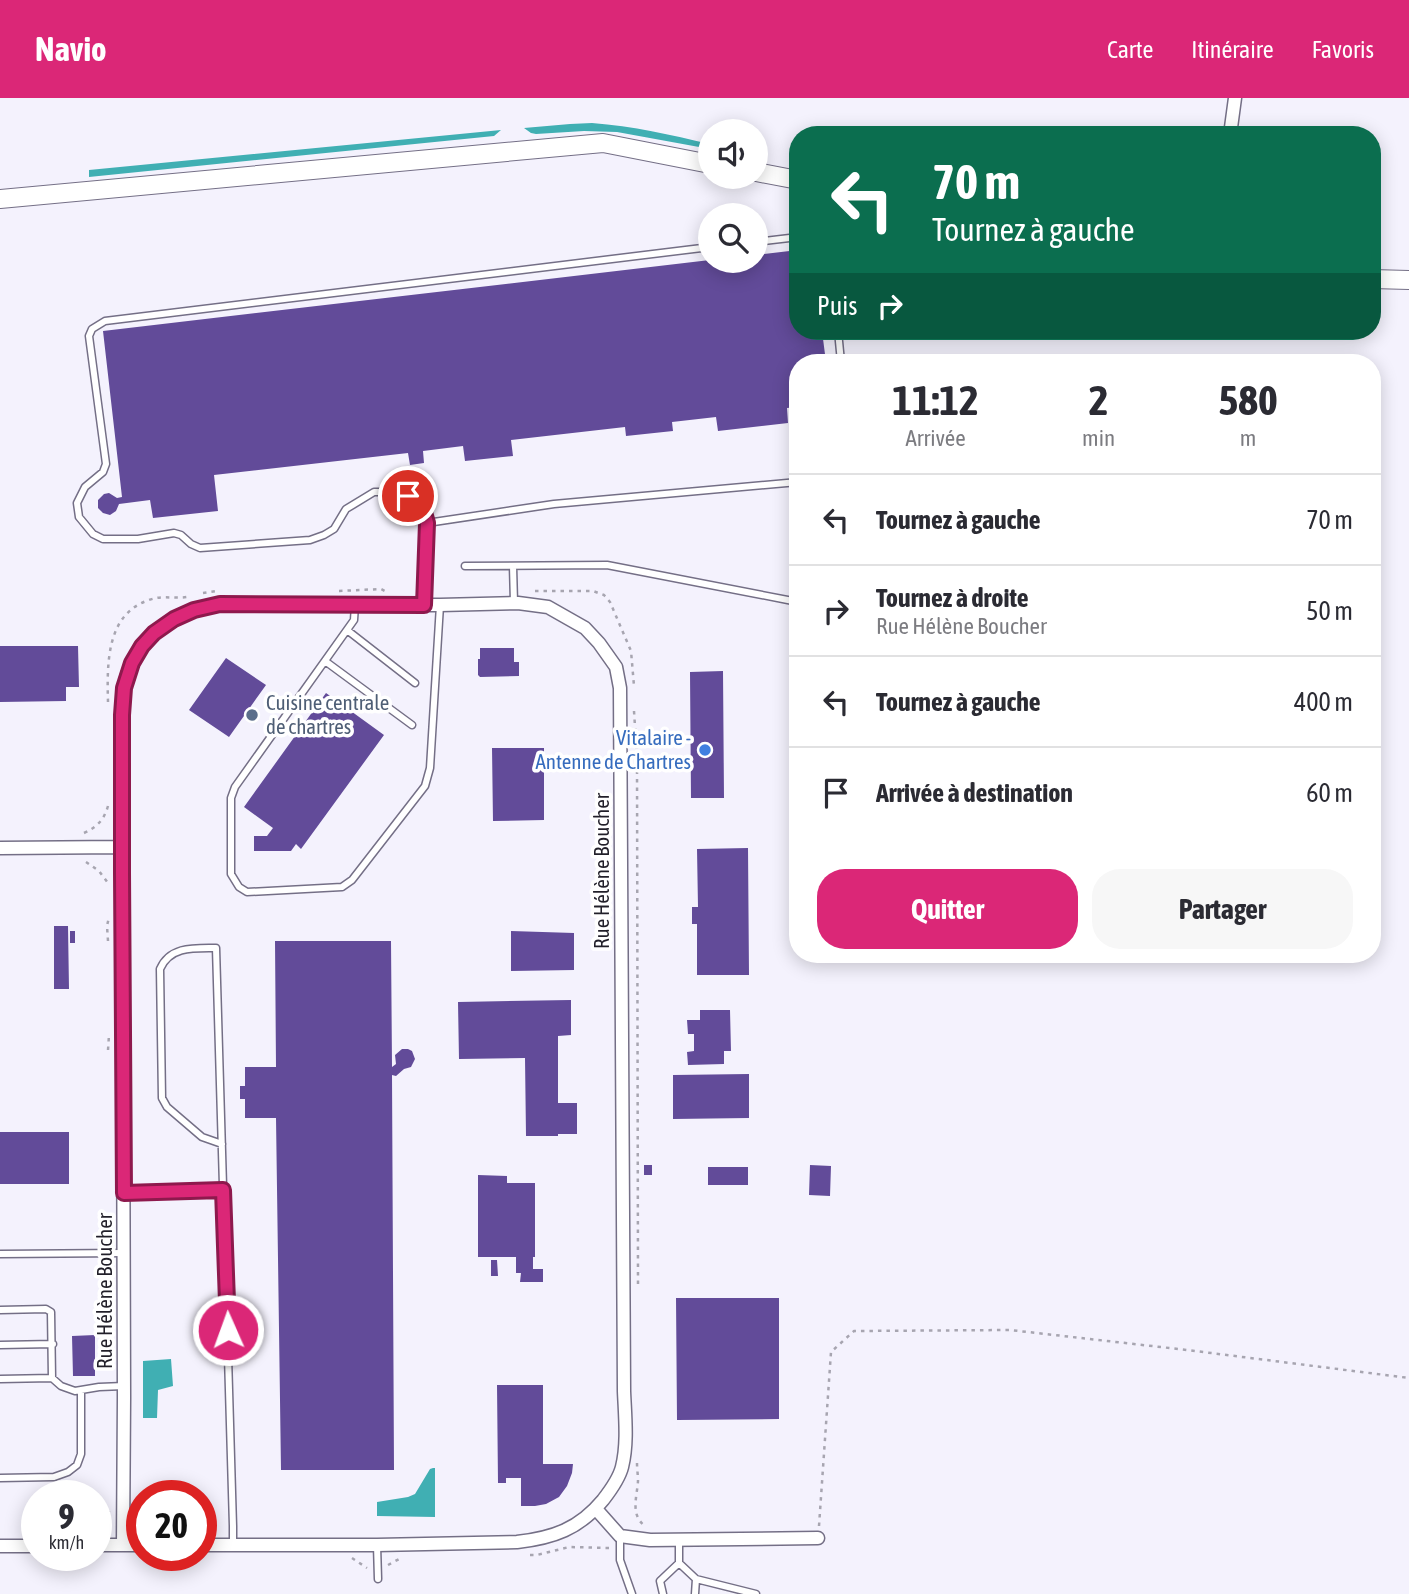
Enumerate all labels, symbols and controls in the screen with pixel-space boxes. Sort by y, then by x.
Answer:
text: Navio [35,30,107,68]
text: Carte [1107,36,1153,63]
text: Itinéraire [1191,36,1274,63]
text: Favoris [1312,36,1374,63]
map controls [698,119,768,273]
button: sound [698,119,768,189]
text: 70 m [932,153,1020,209]
icon: left [817,154,908,245]
button: search [698,203,768,273]
text: Tournez à gauche [932,211,1135,248]
icon: right [871,287,909,325]
text: Puis [817,291,857,321]
text: 11:12 [892,376,979,424]
text: 2 [1089,376,1108,424]
text: 580 [1218,376,1278,424]
text: Arrivée [905,425,966,451]
text: min [1082,425,1115,451]
text: m [1240,425,1256,451]
pin [378,466,438,526]
icon: arrive [389,477,427,515]
icon: left [817,501,855,539]
text: Tournez à gauche [876,505,1041,535]
text: 70 m [1306,505,1353,535]
text: Tournez à droite [876,583,1029,613]
icon: right [817,592,855,630]
text: 50 m [1306,596,1353,626]
text: Rue Hélène Boucher [876,613,1047,639]
icon: left [817,683,855,721]
text: Tournez à gauche [876,687,1041,717]
text: 400 m [1294,687,1353,717]
place label: Cuisine centrale de chartres [266,690,389,738]
marker: Cuisine centrale de chartres [244,707,260,723]
place label: Vitalaire - Antenne de Chartres [535,725,691,773]
marker: Vitalaire - Antenne de Chartres [697,742,713,758]
icon: arrive [817,774,855,812]
text: Arrivée à destination [876,778,1073,808]
text: 60 m [1306,778,1353,808]
street label: Rue Hélène Boucher [589,792,613,949]
button: Quitter [817,869,1078,949]
button: Partager [1092,869,1353,949]
street label: Rue Hélène Boucher [92,1212,116,1369]
position arrow [191,1293,265,1367]
speed limit sign: 20 [126,1480,217,1571]
text: 9 [58,1496,75,1536]
text: km/h [49,1532,84,1553]

